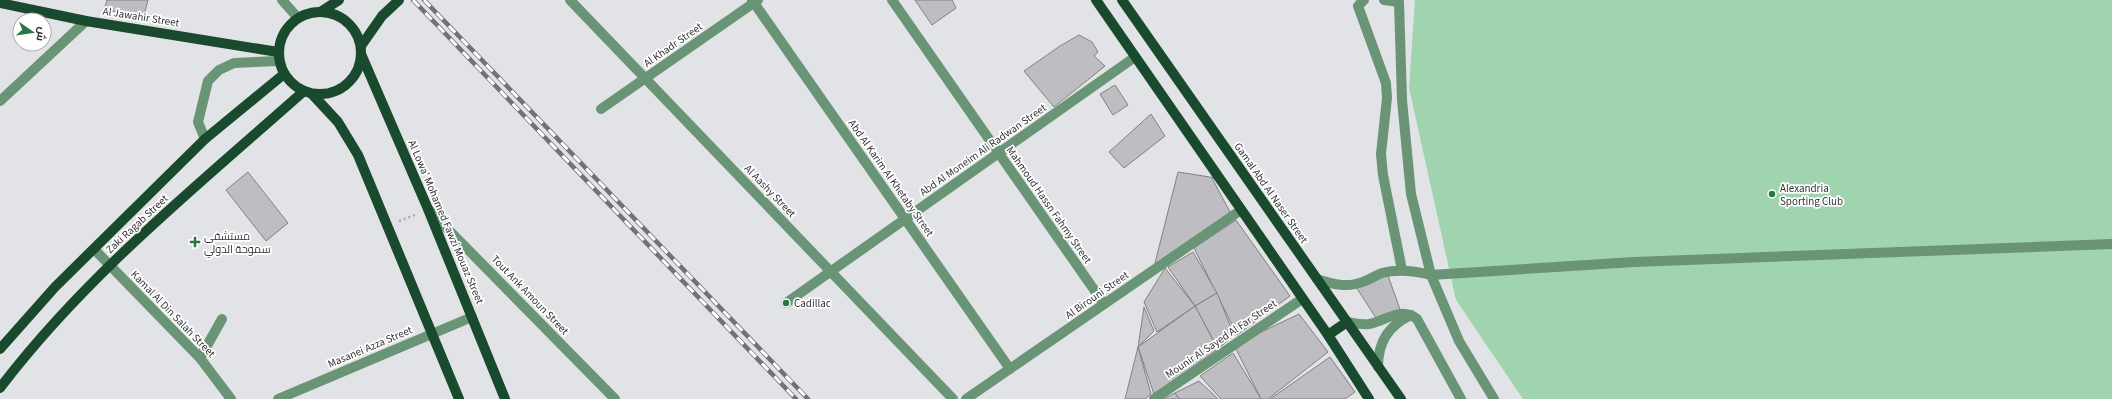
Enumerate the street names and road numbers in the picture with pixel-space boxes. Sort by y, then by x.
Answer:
street label: Al Jawahir Street [102,4,181,31]
street label: Al Khadr Street [641,19,706,71]
street label: Abd Al Moneim Ali Radwan Street [917,100,1050,200]
street label: Abd Al Karim Al Khetaby Street [845,116,937,240]
street label: Al Lowa' Mohamed Fawzi Mouaz Street [405,138,488,306]
street label: Gamal Abd Al Naser Street [1231,140,1312,247]
street label: Mahmoud Hassn Fahmy Street [1003,143,1095,267]
street label: Al Aashy Street [741,161,799,221]
street label: Zaki Ragab Street [103,191,172,257]
street label: Tout Ank Amoun Street [488,252,572,338]
street label: Kamal Al Din Salah Street [127,267,219,361]
street label: Al Birouni Street [1062,267,1132,322]
street label: Mounir Al Sayed Al Far Street [1162,296,1280,382]
street label: Masanei Azza Street [325,322,415,372]

